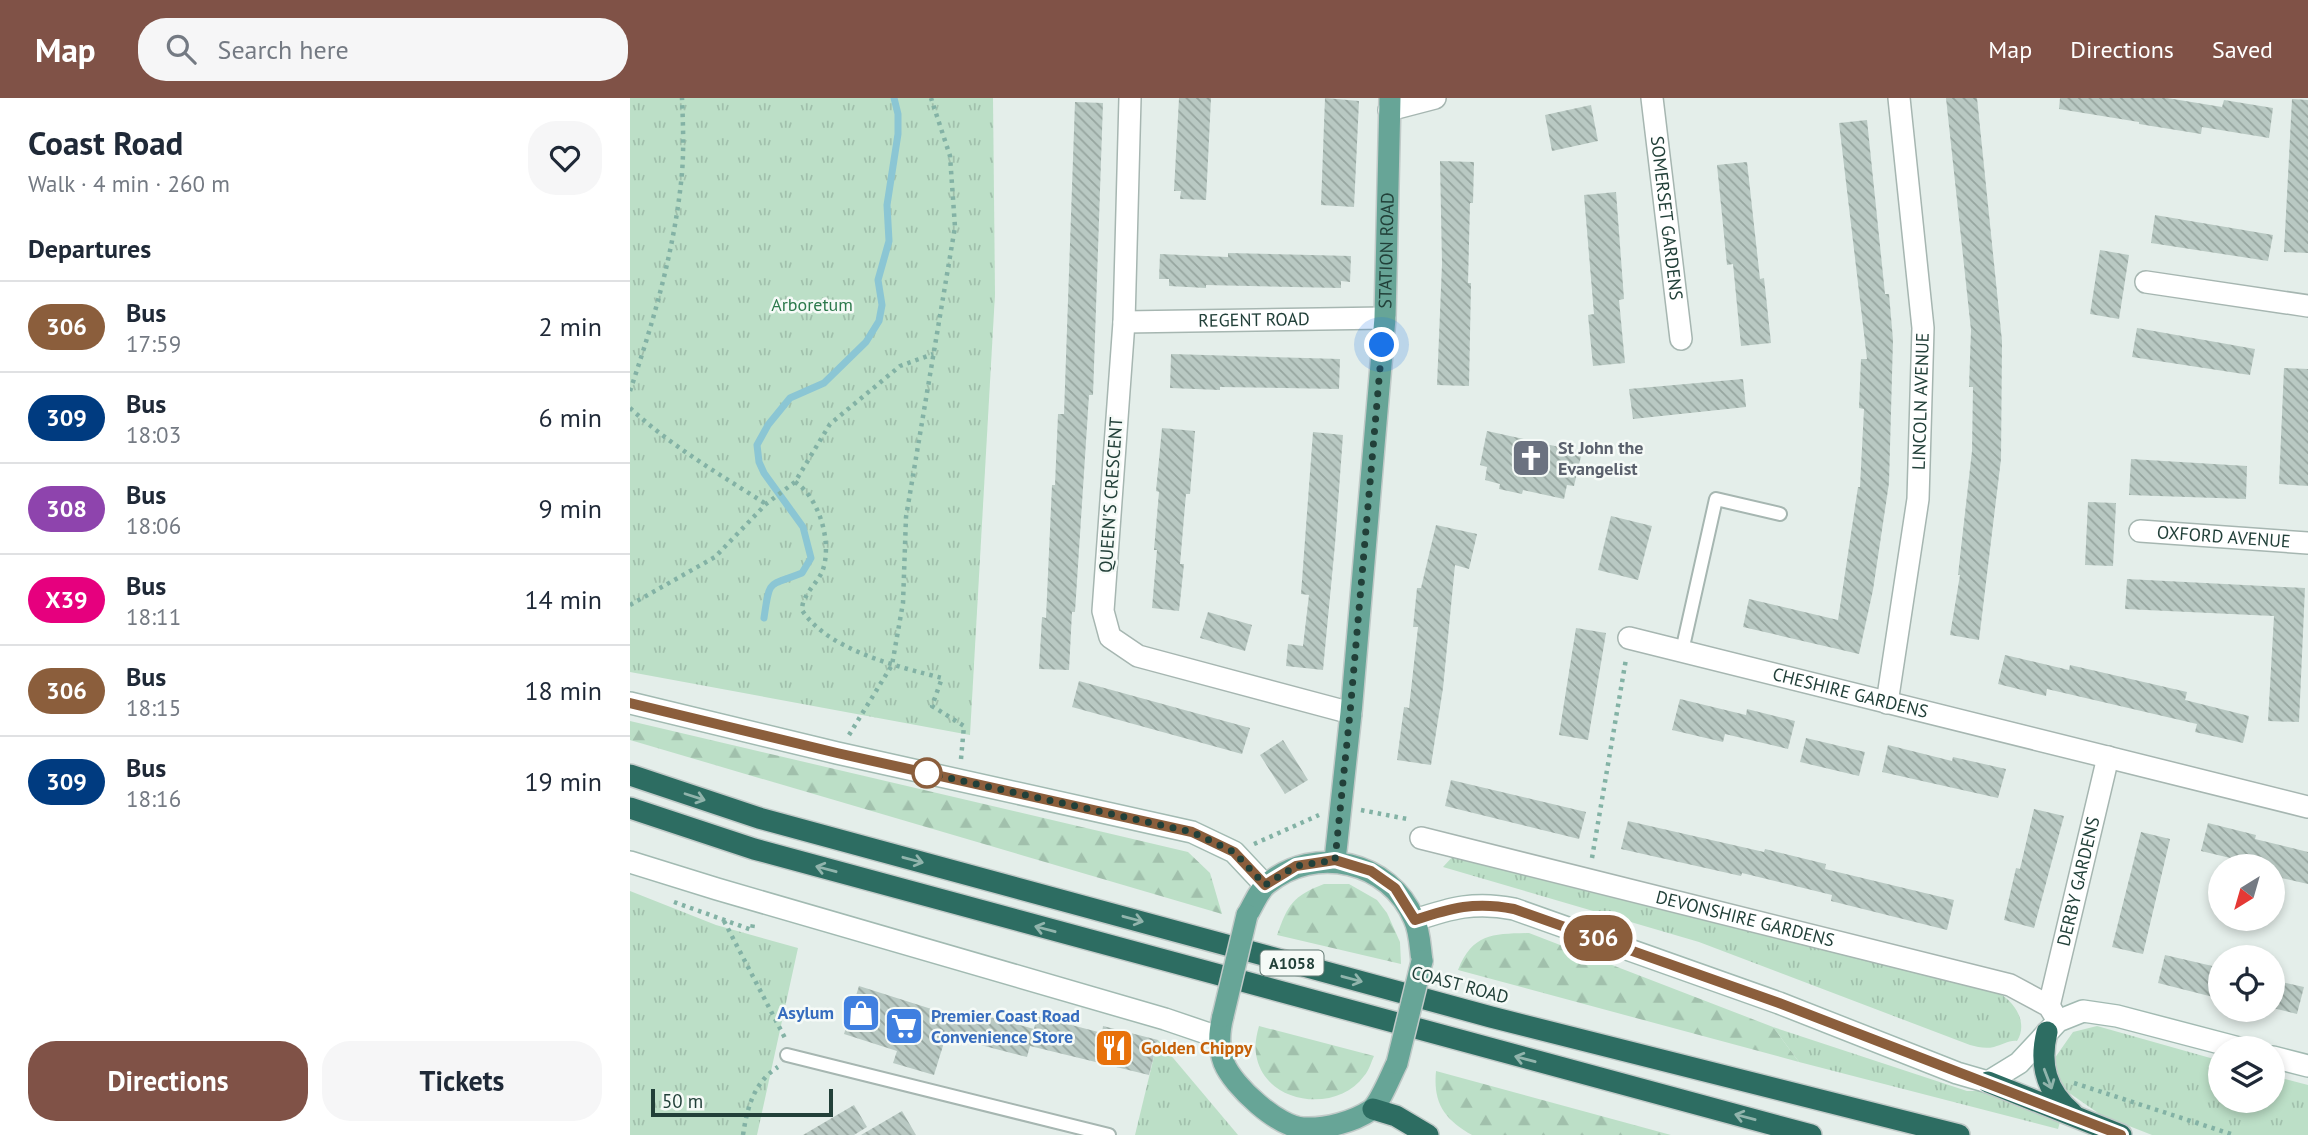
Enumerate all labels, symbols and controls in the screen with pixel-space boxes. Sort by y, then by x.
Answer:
search box [138,18,628,81]
text: Map [35,28,96,71]
icon: search [162,30,200,68]
text: Search here [218,33,349,66]
text: Map [1988,34,2032,65]
text: Directions [2070,34,2174,65]
text: Saved [2212,34,2273,65]
text: Coast Road [28,121,183,164]
button: heart [528,121,602,195]
street label: SOMERSET GARDENS [1646,135,1688,301]
text: Walk · 4 min · 260 m [28,169,230,198]
street label: STATION ROAD [1373,192,1399,309]
text: Departures [28,232,151,265]
park label: Arboretum [771,293,853,316]
text: Bus [126,296,166,329]
street label: REGENT ROAD [1198,307,1310,332]
text: 2 min [539,310,602,343]
text: 306 [46,311,87,342]
your location [1364,327,1399,362]
text: 17:59 [126,329,181,358]
street label: LINCOLN AVENUE [1907,332,1934,470]
text: Bus [126,387,166,420]
text: 6 min [539,401,602,434]
text: 309 [46,402,87,433]
street label: QUEEN'S CRESCENT [1094,416,1127,574]
text: 18:03 [126,420,181,449]
place label: St John the Evangelist [1558,436,1643,480]
church icon: St John the Evangelist [1510,437,1552,479]
text: Bus [126,478,166,511]
text: 9 min [539,492,602,525]
text: 308 [46,493,87,524]
text: 18:06 [126,511,181,540]
street label: OXFORD AVENUE [2156,520,2292,553]
text: Bus [126,569,166,602]
text: 14 min [524,583,602,616]
text: X39 [45,584,88,615]
text: 18:11 [126,602,181,631]
text: Bus [126,660,166,693]
street label: CHESHIRE GARDENS [1770,662,1931,723]
text: 18 min [524,674,602,707]
text: 306 [46,675,87,706]
text: 18:15 [126,693,181,722]
text: Bus [126,751,166,784]
unlabelled marker [912,758,942,788]
text: 19 min [524,765,602,798]
text: 309 [46,766,87,797]
text: 18:16 [126,784,181,813]
one-way arrow [684,791,706,804]
street label: DERBY GARDENS [2052,814,2104,948]
one-way arrow [902,854,924,867]
north arrow [2208,854,2286,931]
map controls [2208,854,2285,1113]
one-way arrow [815,862,838,875]
street label: DEVONSHIRE GARDENS [1654,885,1837,952]
one-way arrow [1122,914,1144,927]
line badge: 306 [1558,915,1638,961]
one-way arrow [1035,922,1057,935]
text: 306 [1578,922,1618,953]
button: locate [2208,945,2285,1022]
road number: A1058 [1260,950,1324,976]
street label: COAST ROAD [1409,960,1511,1009]
one-way arrow [1341,973,1363,986]
shop icon: Asylum [840,992,882,1034]
place label: Asylum [777,1001,834,1024]
place label: Premier Coast Road Convenience Store [931,1004,1080,1048]
supermarket icon: Premier Coast Road Convenience Store [883,1005,925,1047]
restaurant icon: Golden Chippy [1093,1027,1135,1069]
place label: Golden Chippy [1141,1036,1253,1059]
button: layers [2208,1036,2285,1113]
button: Directions [28,1041,308,1121]
button: Tickets [322,1041,602,1121]
one-way arrow [1514,1052,1537,1065]
one-way arrow [2042,1067,2055,1089]
scale bar [651,1086,833,1118]
text: 50 m [662,1089,703,1113]
one-way arrow [1734,1110,1756,1123]

